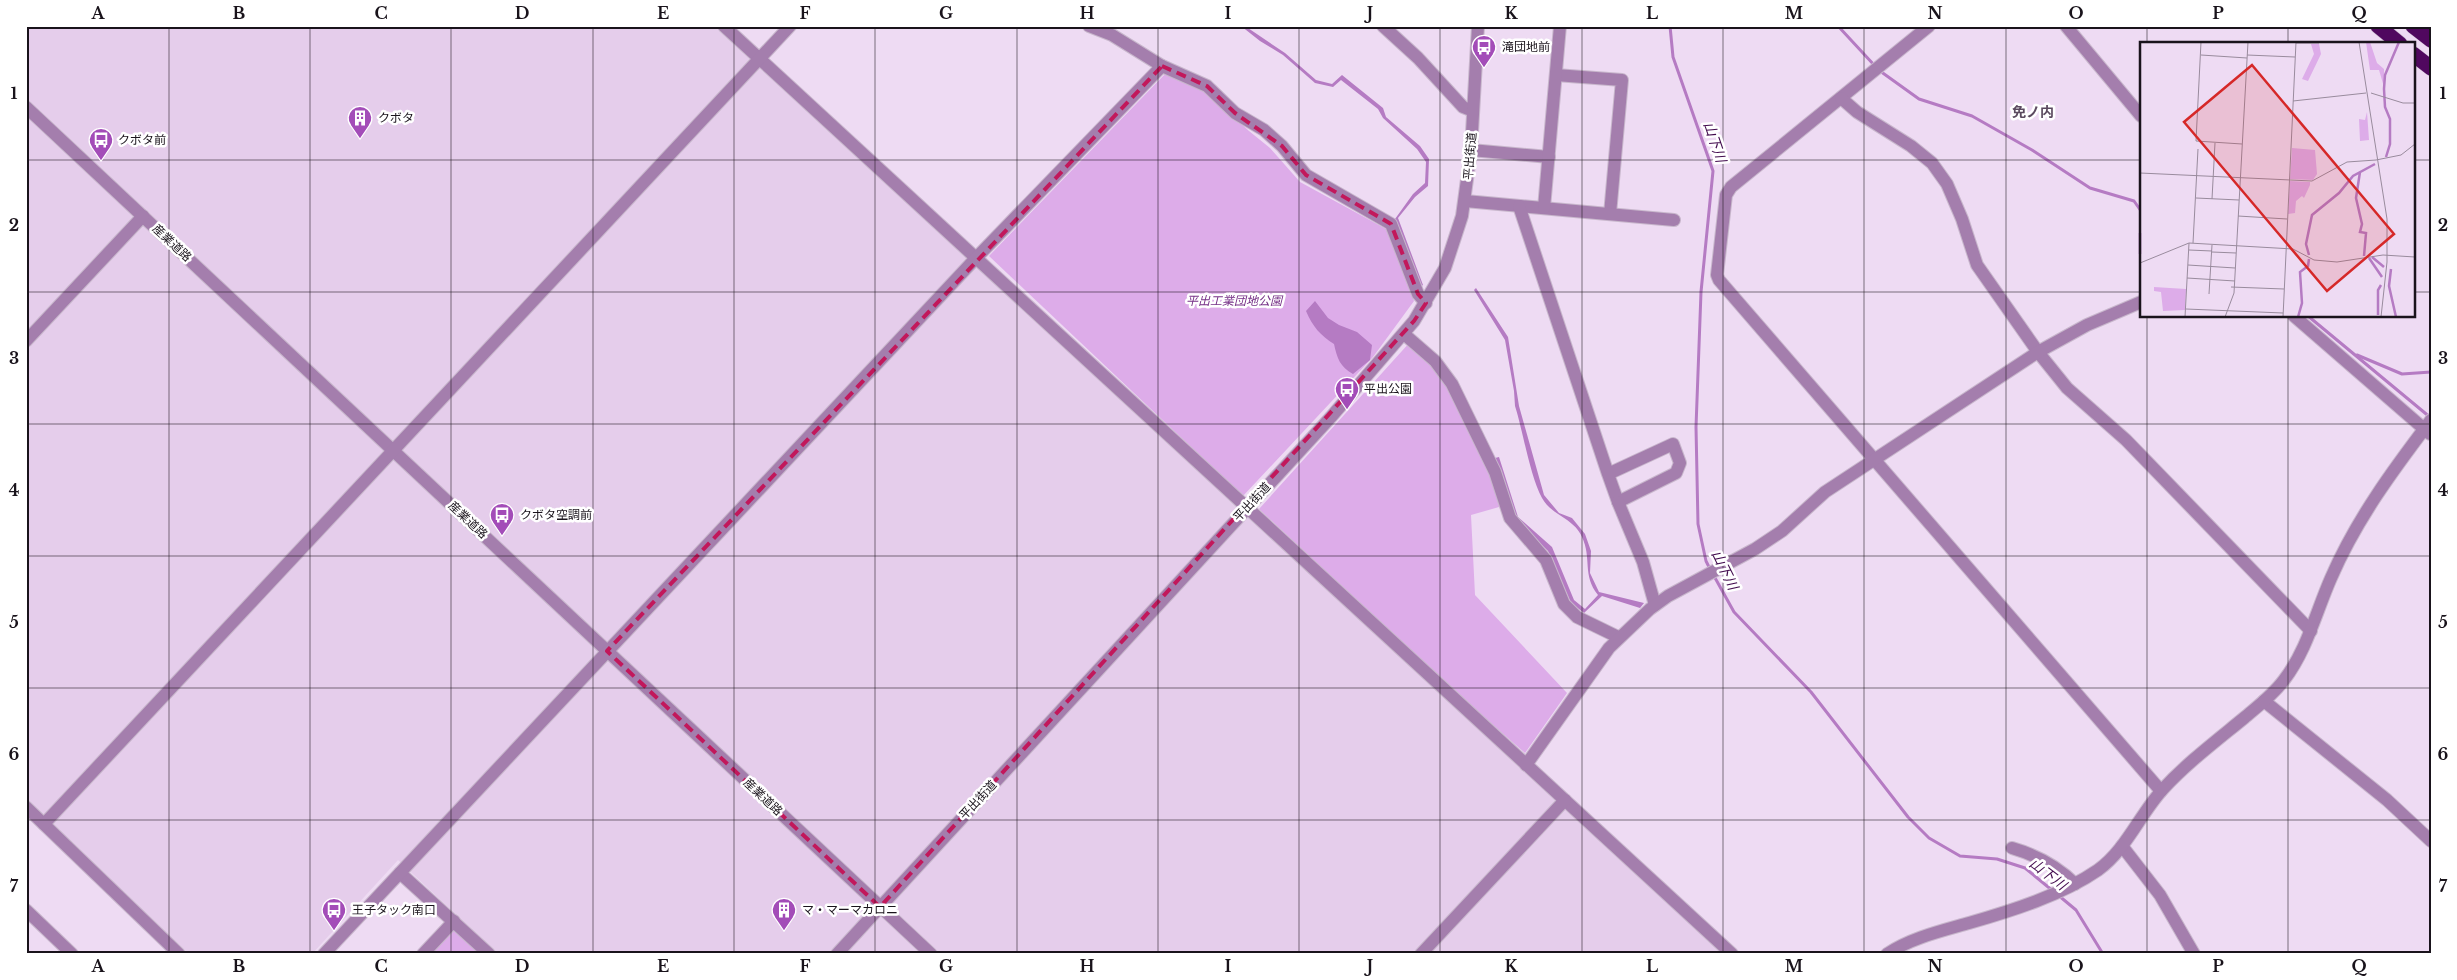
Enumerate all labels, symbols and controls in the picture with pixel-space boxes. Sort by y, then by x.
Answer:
text: A [91,3,106,23]
text: B [233,3,246,23]
text: C [374,3,388,23]
text: D [515,3,529,23]
text: E [657,3,669,23]
text: F [799,3,811,23]
text: G [939,3,953,23]
text: H [1079,3,1095,23]
text: I [1225,3,1232,23]
text: J [1364,3,1373,23]
text: K [1504,3,1518,23]
text: L [1646,3,1658,23]
text: M [1785,3,1803,23]
text: N [1927,3,1943,23]
text: O [2068,3,2084,23]
text: P [2212,3,2224,23]
text: Q [2351,3,2367,23]
bus stop icon: 滝団地前 [1471,34,1497,68]
place label: 滝団地前 [1502,39,1550,54]
inset map [2140,42,2414,318]
text: 1 [11,83,18,103]
text: 1 [2440,83,2447,103]
district label: 免ノ内 [2012,103,2054,121]
building icon: クボタ [347,105,373,139]
place label: クボタ [378,110,414,125]
water label: 山下川 [1700,119,1731,167]
bus stop icon: クボタ前 [88,127,114,161]
street label: 平出街道 [1460,131,1479,181]
place label: クボタ前 [118,132,166,147]
text: 2 [9,215,19,235]
text: 2 [2438,215,2448,235]
street label: 産業道路 [150,221,195,264]
park label: 平出工業団地公園 [1186,293,1284,308]
text: 3 [9,348,19,368]
text: 3 [2438,348,2448,368]
bus stop icon: 平出公園 [1334,376,1360,410]
place label: 平出公園 [1364,381,1412,396]
street label: 平出街道 [1230,479,1273,524]
text: 4 [9,480,19,500]
text: 4 [2438,480,2448,500]
street label: 産業道路 [446,498,491,541]
bus stop icon: クボタ空調前 [489,502,515,536]
place label: クボタ空調前 [520,507,592,522]
water label: 山下川 [1708,547,1743,595]
text: 5 [9,612,19,632]
text: 5 [2438,612,2448,632]
text: 6 [9,744,20,764]
text: 6 [2438,744,2449,764]
street label: 産業道路 [741,775,786,818]
street label: 平出街道 [956,777,999,822]
water label: 山下川 [2026,854,2072,895]
text: 7 [10,876,19,896]
text: 7 [2439,876,2448,896]
bus stop icon: 王子タック南口 [321,897,347,931]
building icon: マ・マーマカロニ [771,897,797,931]
place label: 王子タック南口 [352,902,436,917]
place label: マ・マーマカロニ [802,902,898,917]
text: A [91,956,106,976]
text: B [233,956,246,976]
text: C [374,956,388,976]
text: D [515,956,529,976]
text: E [657,956,669,976]
text: F [799,956,811,976]
text: G [939,956,953,976]
text: H [1079,956,1095,976]
text: I [1225,956,1232,976]
text: J [1364,956,1373,976]
text: K [1504,956,1518,976]
text: L [1646,956,1658,976]
text: M [1785,956,1803,976]
text: N [1927,956,1943,976]
text: O [2068,956,2084,976]
text: P [2212,956,2224,976]
text: Q [2351,956,2367,976]

